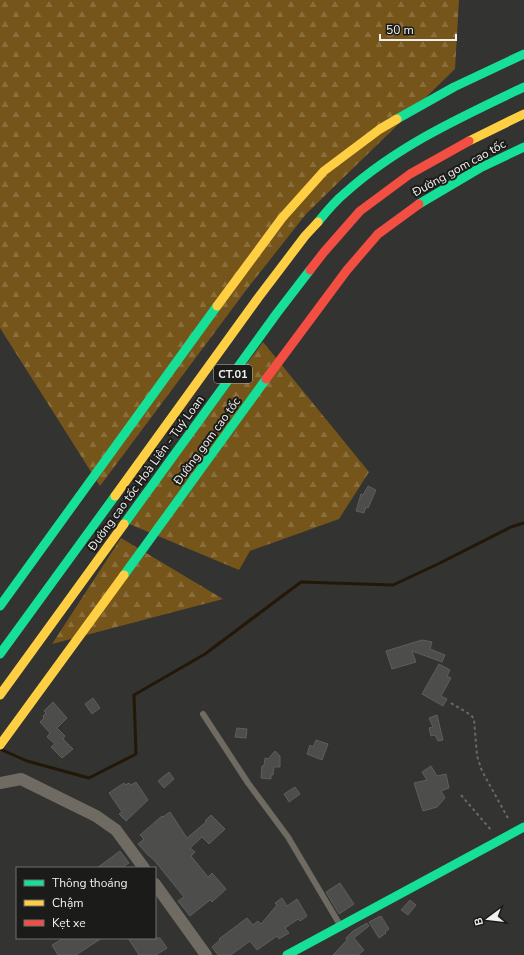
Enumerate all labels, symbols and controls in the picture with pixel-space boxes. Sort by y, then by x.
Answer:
scale bar [380,16,456,42]
text: 50 m [386,22,414,38]
street label: Đường gom cao tốc [409,136,509,201]
road number: CT.01 [214,365,252,383]
street label: Đường cao tốc Hoà Liên - Tuý Loan [84,392,208,555]
street label: Đường gom cao tốc [169,394,244,489]
legend [16,867,156,939]
text: Thông thoáng [52,875,128,891]
text: Chậm [52,895,84,911]
north arrow [468,899,508,939]
text: Kẹt xe [52,915,86,931]
text: B [471,916,487,927]

